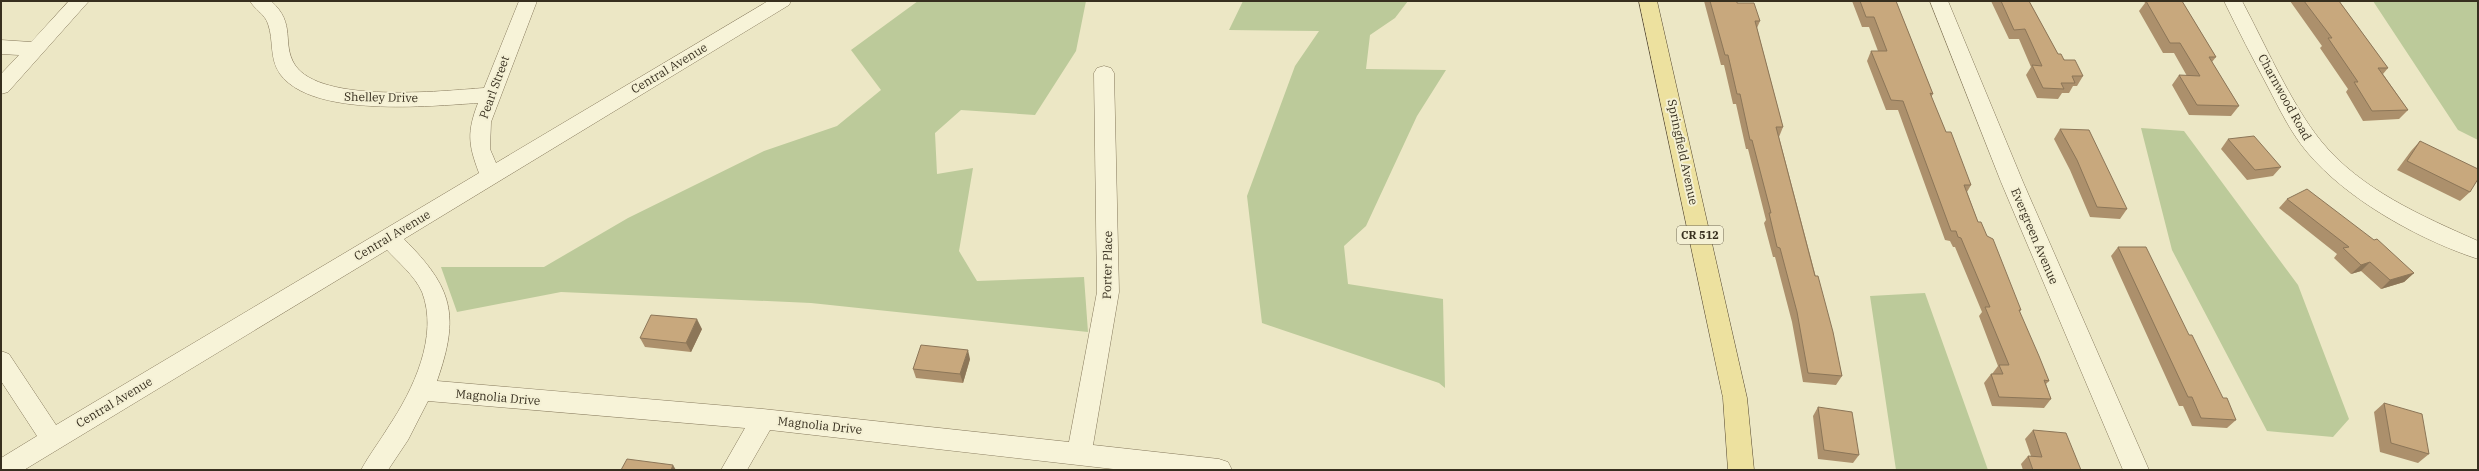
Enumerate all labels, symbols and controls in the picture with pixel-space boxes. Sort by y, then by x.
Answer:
street label: Central Avenue [628,39,710,97]
street label: Charnwood Road [2255,51,2315,143]
street label: Pearl Street [476,54,512,120]
street label: Shelley Drive [344,89,418,105]
street label: Springfield Avenue [1664,98,1702,206]
street label: Evergreen Avenue [2008,186,2062,286]
street label: Central Avenue [351,206,433,264]
road number: CR 512 [1677,226,1723,244]
street label: Porter Place [1099,231,1115,299]
street label: Central Avenue [73,373,155,431]
street label: Magnolia Drive [455,386,541,408]
street label: Magnolia Drive [777,413,863,437]

